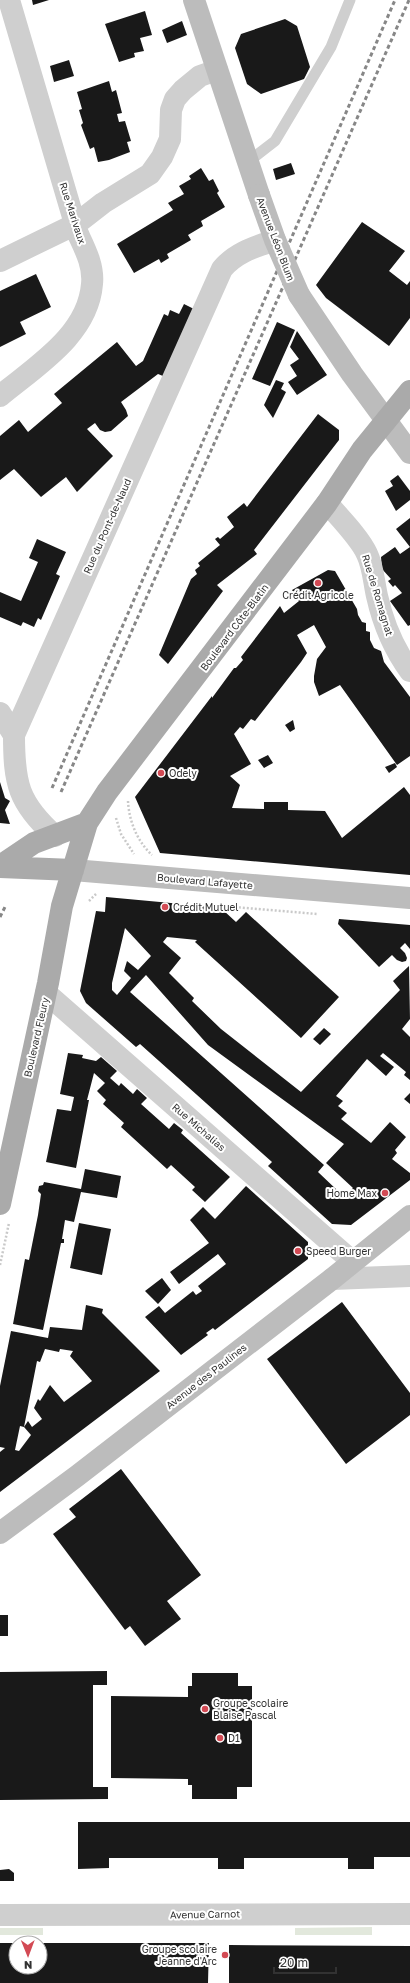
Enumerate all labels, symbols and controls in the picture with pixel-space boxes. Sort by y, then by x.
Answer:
street label: Rue Marivaux [57,181,89,246]
street label: Avenue Léon Blum [255,195,298,283]
street label: Rue du Pont-de-Naud [81,477,133,575]
street label: Rue de Romagnat [360,553,396,637]
marker: Crédit Agricole [313,578,323,588]
street label: Boulevard Côte-Blatin [197,581,271,673]
place label: Crédit Agricole [282,589,354,601]
place label: Odely [169,767,197,779]
marker: Odely [156,768,166,778]
street label: Boulevard Lafayette [157,871,254,891]
place label: Crédit Mutuel [173,901,238,913]
marker: Crédit Mutuel [160,902,170,912]
street label: Boulevard Fleury [21,996,51,1078]
street label: Rue Michalias [170,1101,228,1153]
place label: Home Max [327,1187,377,1199]
marker: Home Max [380,1188,390,1198]
place label: Speed Burger [306,1245,371,1257]
marker: Speed Burger [293,1246,303,1256]
street label: Avenue des Paulines [163,1341,249,1411]
place label: Groupe scolaire Blaise Pascal [213,1697,288,1721]
marker: Groupe scolaire Blaise Pascal [200,1704,210,1714]
place label: D1 [228,1732,240,1744]
marker: D1 [215,1733,225,1743]
street label: Avenue Carnot [170,1907,240,1921]
north arrow [8,1935,48,1975]
place label: Groupe scolaire Jeanne d'Arc [142,1943,218,1967]
scale bar [274,1949,336,1975]
marker: Groupe scolaire Jeanne d'Arc [220,1950,230,1960]
text: 20 m [280,1955,308,1970]
text: N [24,1959,32,1972]

